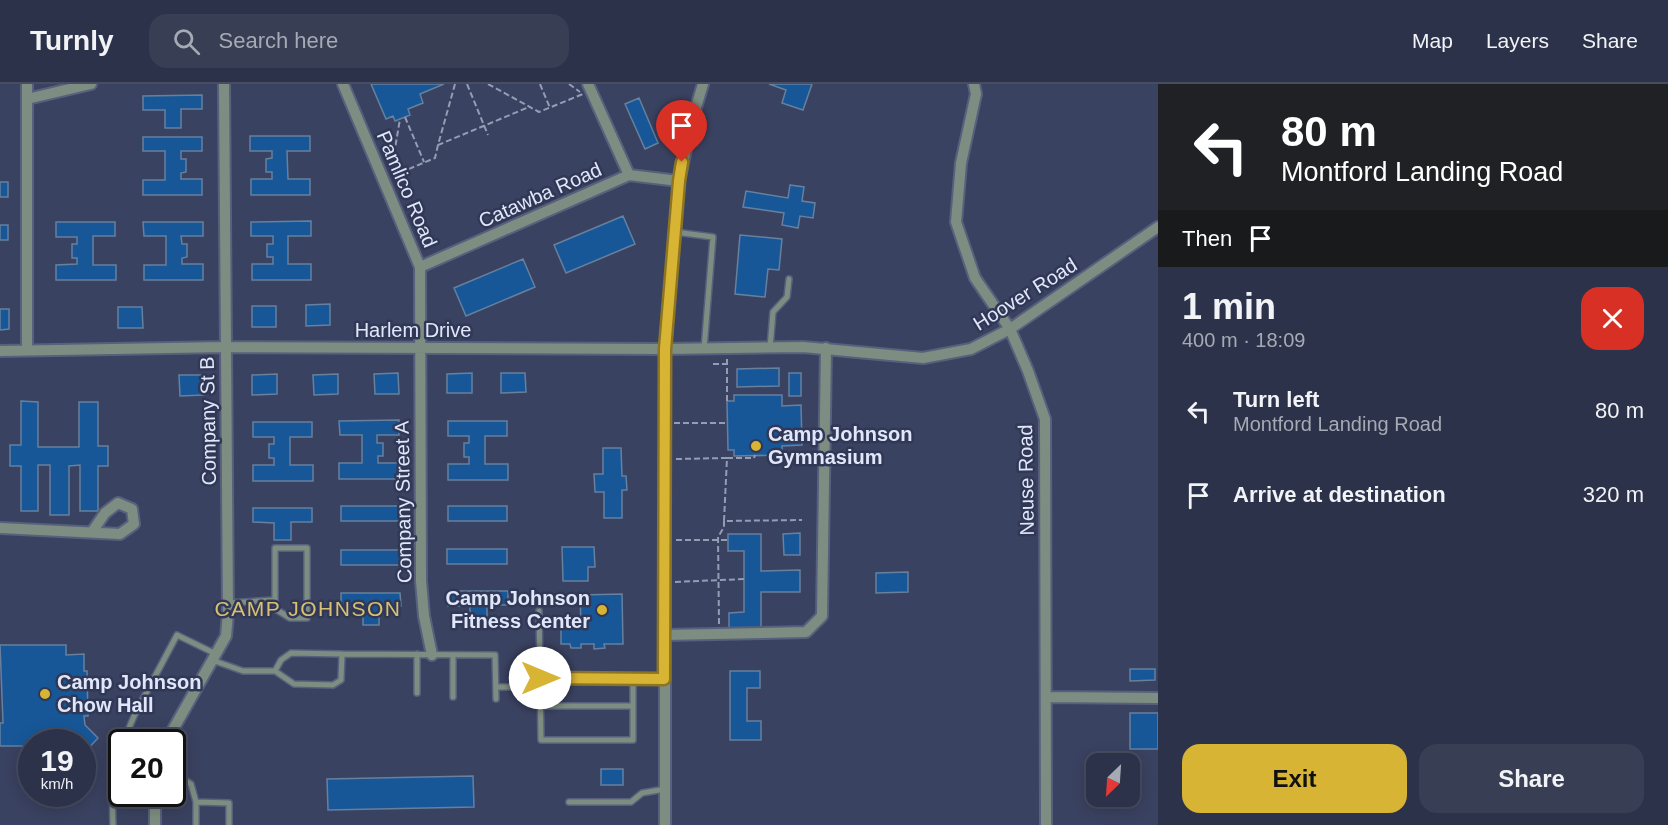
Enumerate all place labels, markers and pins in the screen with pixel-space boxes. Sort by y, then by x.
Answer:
pin [656,100,707,162]
place label: Camp Johnson Gymnasium [768,423,912,468]
marker: Camp Johnson Gymnasium [749,439,763,453]
place label: Camp Johnson Fitness Center [446,587,590,632]
marker: Camp Johnson Fitness Center [595,603,609,617]
place label: Camp Johnson Chow Hall [57,671,201,716]
marker: Camp Johnson Chow Hall [38,687,52,701]

